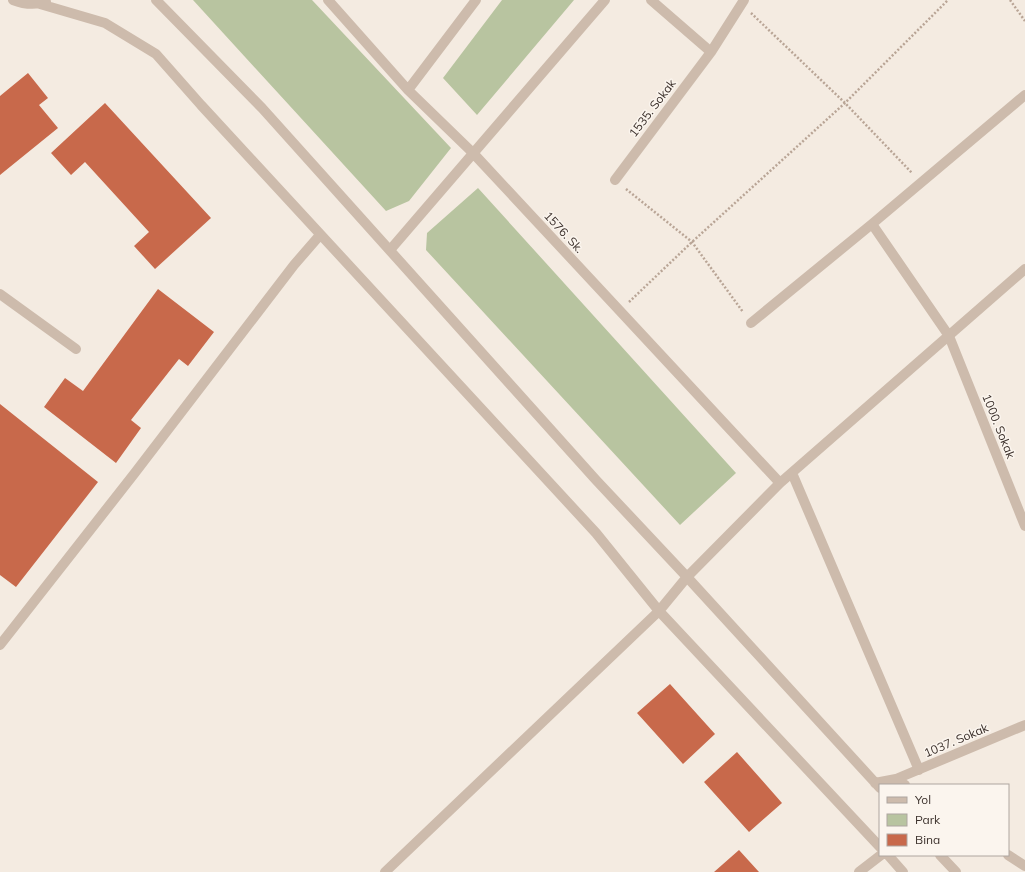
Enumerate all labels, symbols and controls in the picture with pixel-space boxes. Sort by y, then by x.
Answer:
street label: 1535. Sokak [625,75,679,140]
street label: 1576. Sk. [541,208,587,256]
street label: 1000. Sokak [979,391,1019,461]
street label: 1037. Sokak [922,719,991,760]
legend [879,784,1009,856]
text: Yol [914,792,931,807]
text: Park [915,812,941,827]
text: Bina [915,832,940,847]

